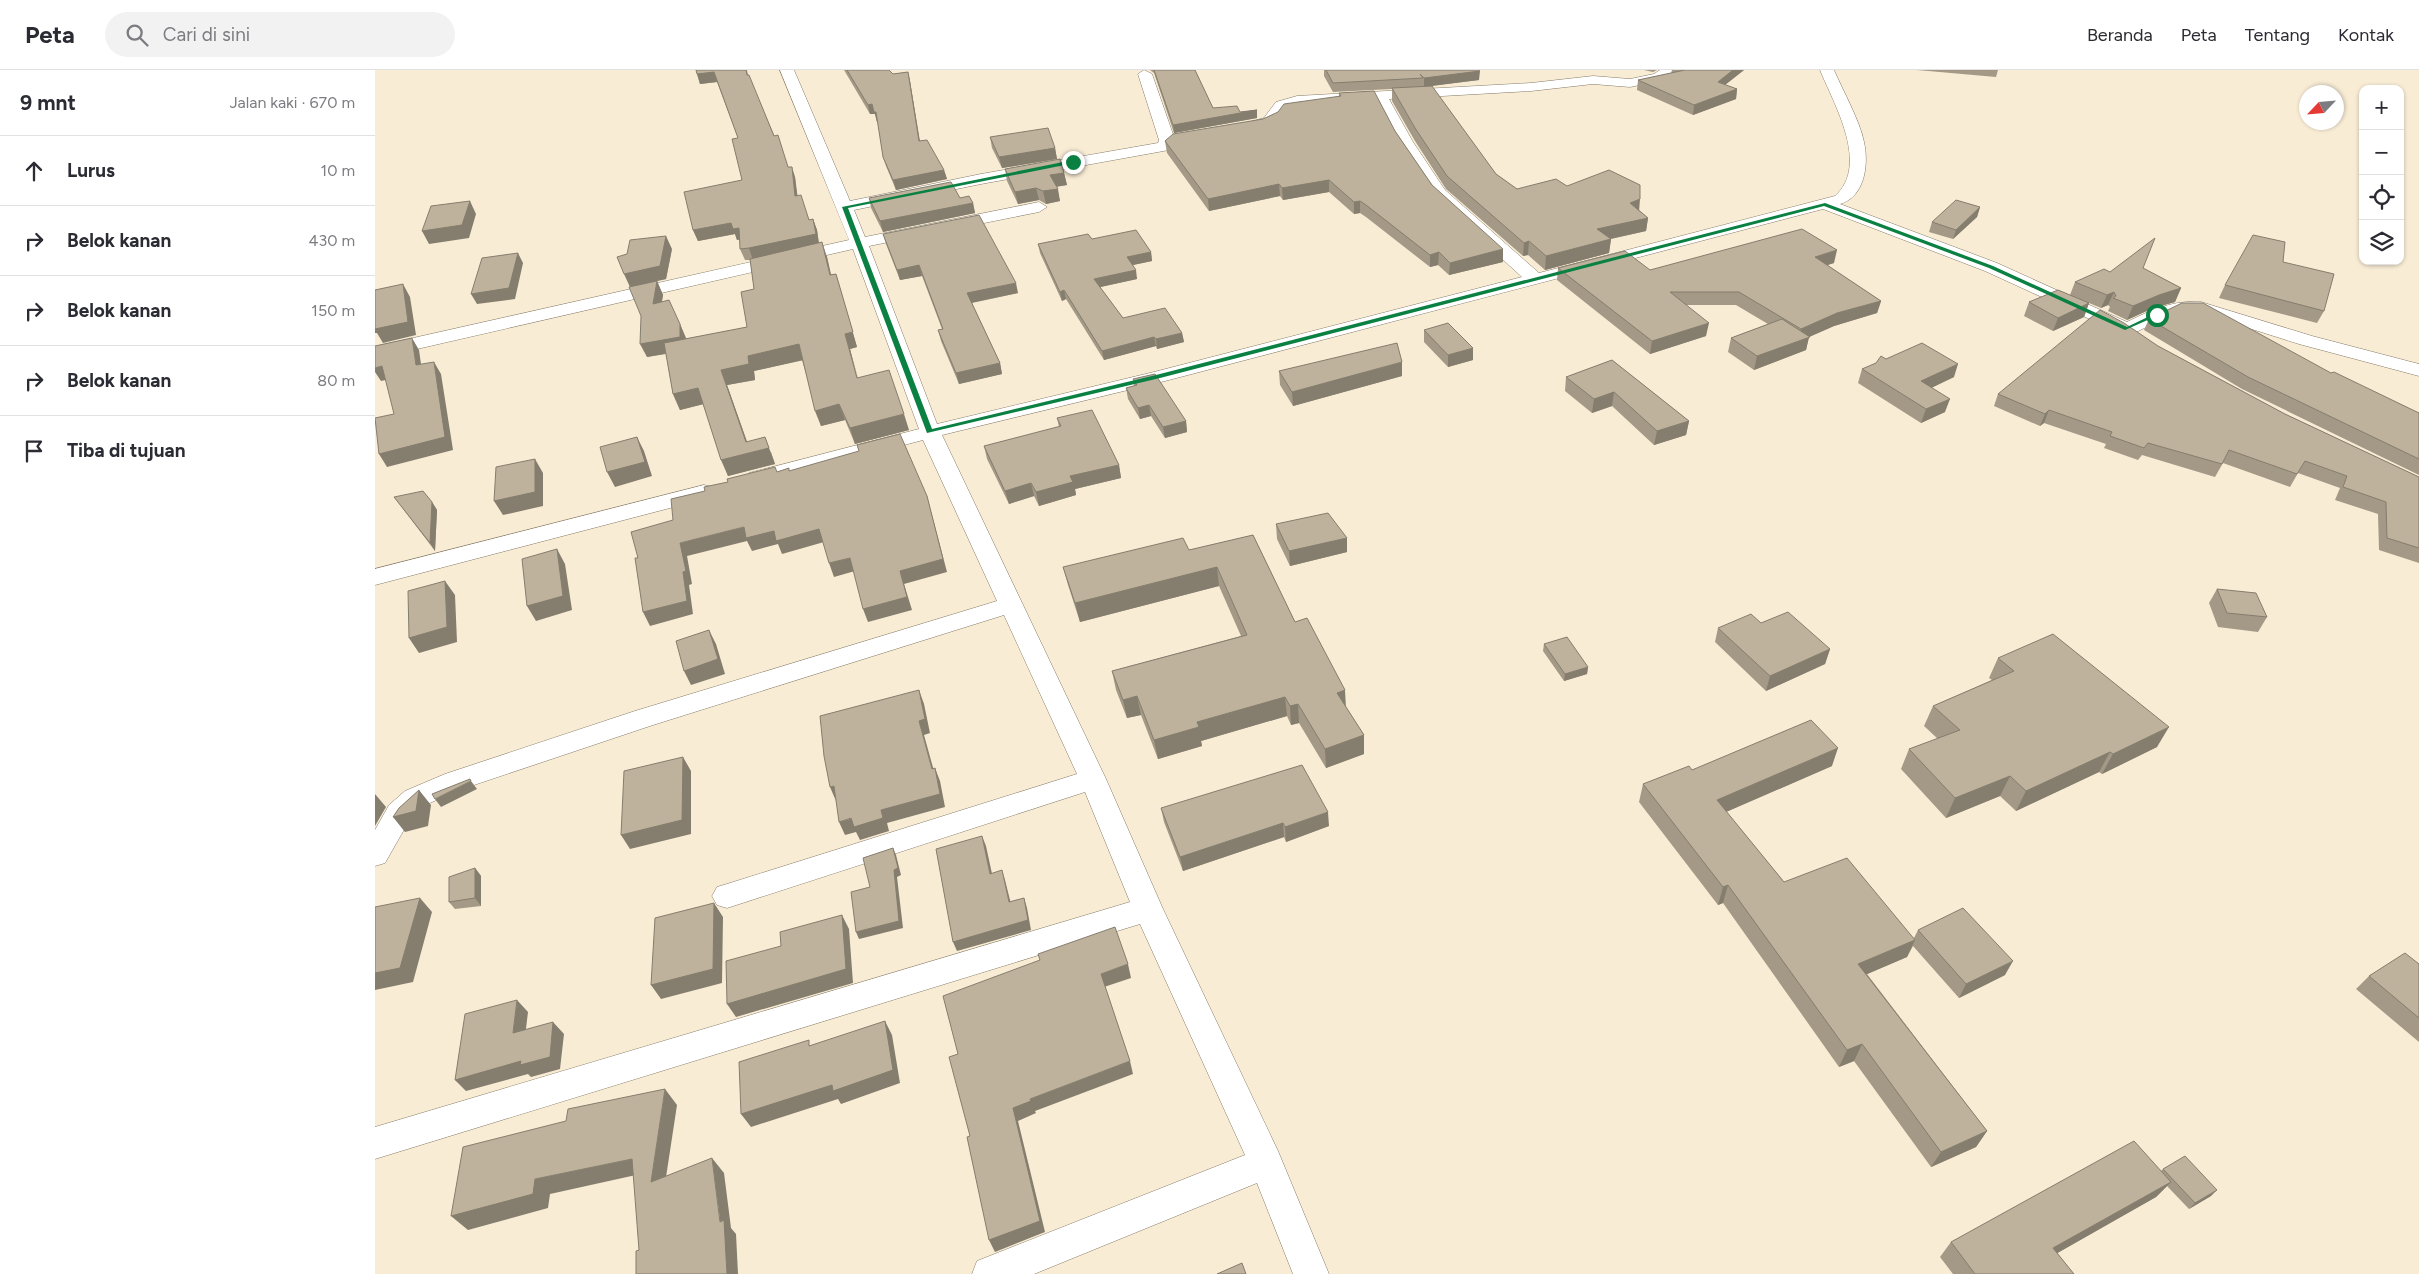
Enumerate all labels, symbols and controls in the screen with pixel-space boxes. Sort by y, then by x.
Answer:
search box [105,12,455,57]
text: Peta [25,20,75,49]
icon: search [123,21,151,49]
text: Cari di sini [163,23,250,46]
text: Beranda [2087,24,2153,46]
text: Peta [2181,24,2217,46]
text: Tentang [2245,24,2310,46]
text: Kontak [2338,24,2394,46]
north arrow [2299,85,2344,130]
map controls [2359,85,2404,265]
button: + [2359,85,2404,130]
text: 9 mnt [20,90,76,115]
text: Jalan kaki · 670 m [229,93,355,112]
button: − [2359,130,2404,175]
route end [1062,151,1085,174]
icon: ahead [20,157,48,185]
text: Lurus [67,159,115,182]
text: 10 m [321,161,355,180]
button: locate [2359,175,2404,220]
button: layers [2359,220,2404,265]
icon: right [20,227,48,255]
text: Belok kanan [67,229,171,252]
text: 430 m [309,231,355,250]
icon: right [20,297,48,325]
text: Belok kanan [67,299,171,322]
text: 150 m [311,301,355,320]
route start [2146,304,2169,327]
icon: right [20,367,48,395]
text: Belok kanan [67,369,171,392]
text: 80 m [317,371,355,390]
icon: arrive [20,437,48,465]
text: Tiba di tujuan [67,439,186,462]

